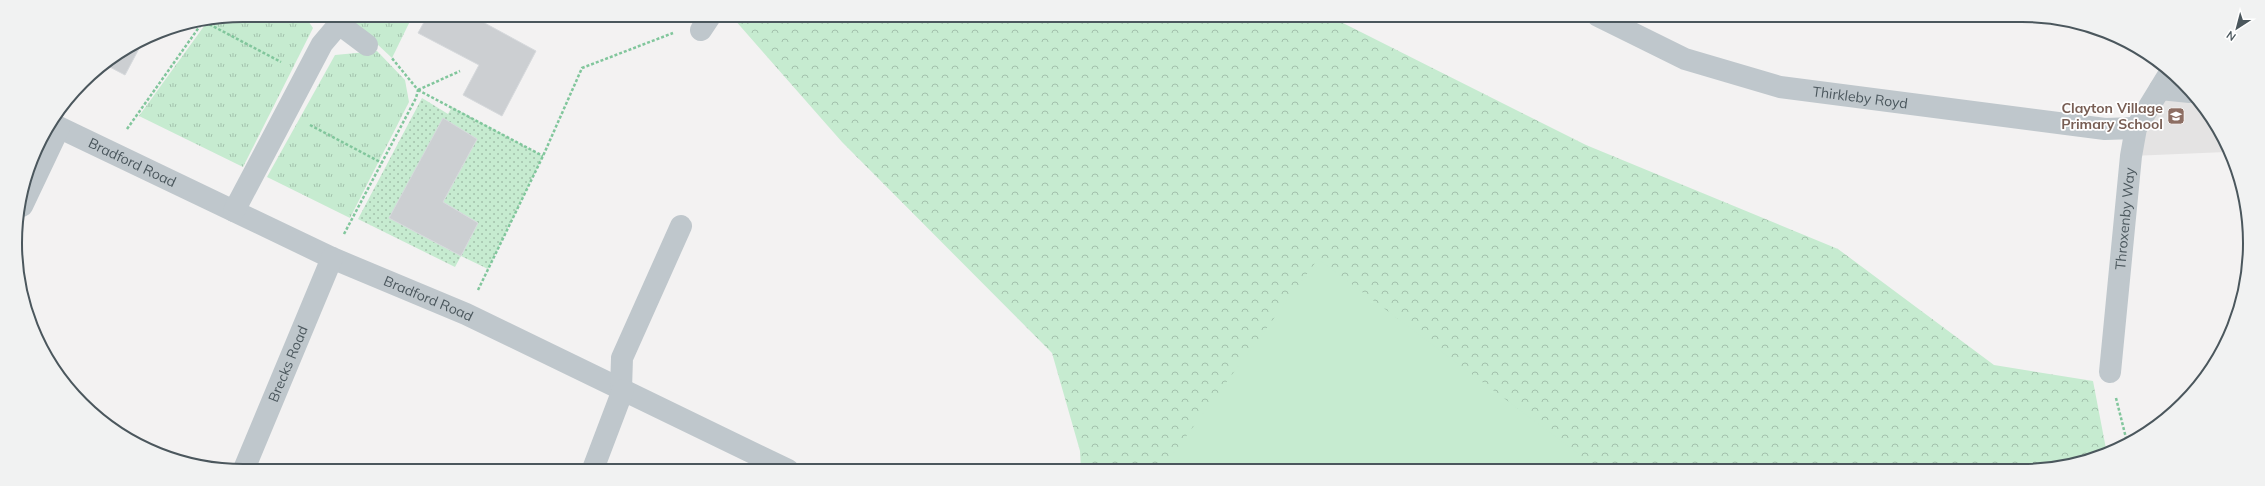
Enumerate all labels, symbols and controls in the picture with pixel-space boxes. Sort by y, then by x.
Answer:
north arrow [2217,8,2257,48]
text: N [2224,28,2239,44]
street label: Thirkleby Royd [1812,82,1909,112]
place label: Clayton Village Primary School [2061,99,2163,133]
school or university icon: Clayton Village Primary School [2166,106,2186,126]
street label: Bradford Road [85,134,179,191]
street label: Throxenby Way [2111,166,2139,271]
street label: Bradford Road [381,272,476,325]
street label: Brecks Road [264,323,312,405]

